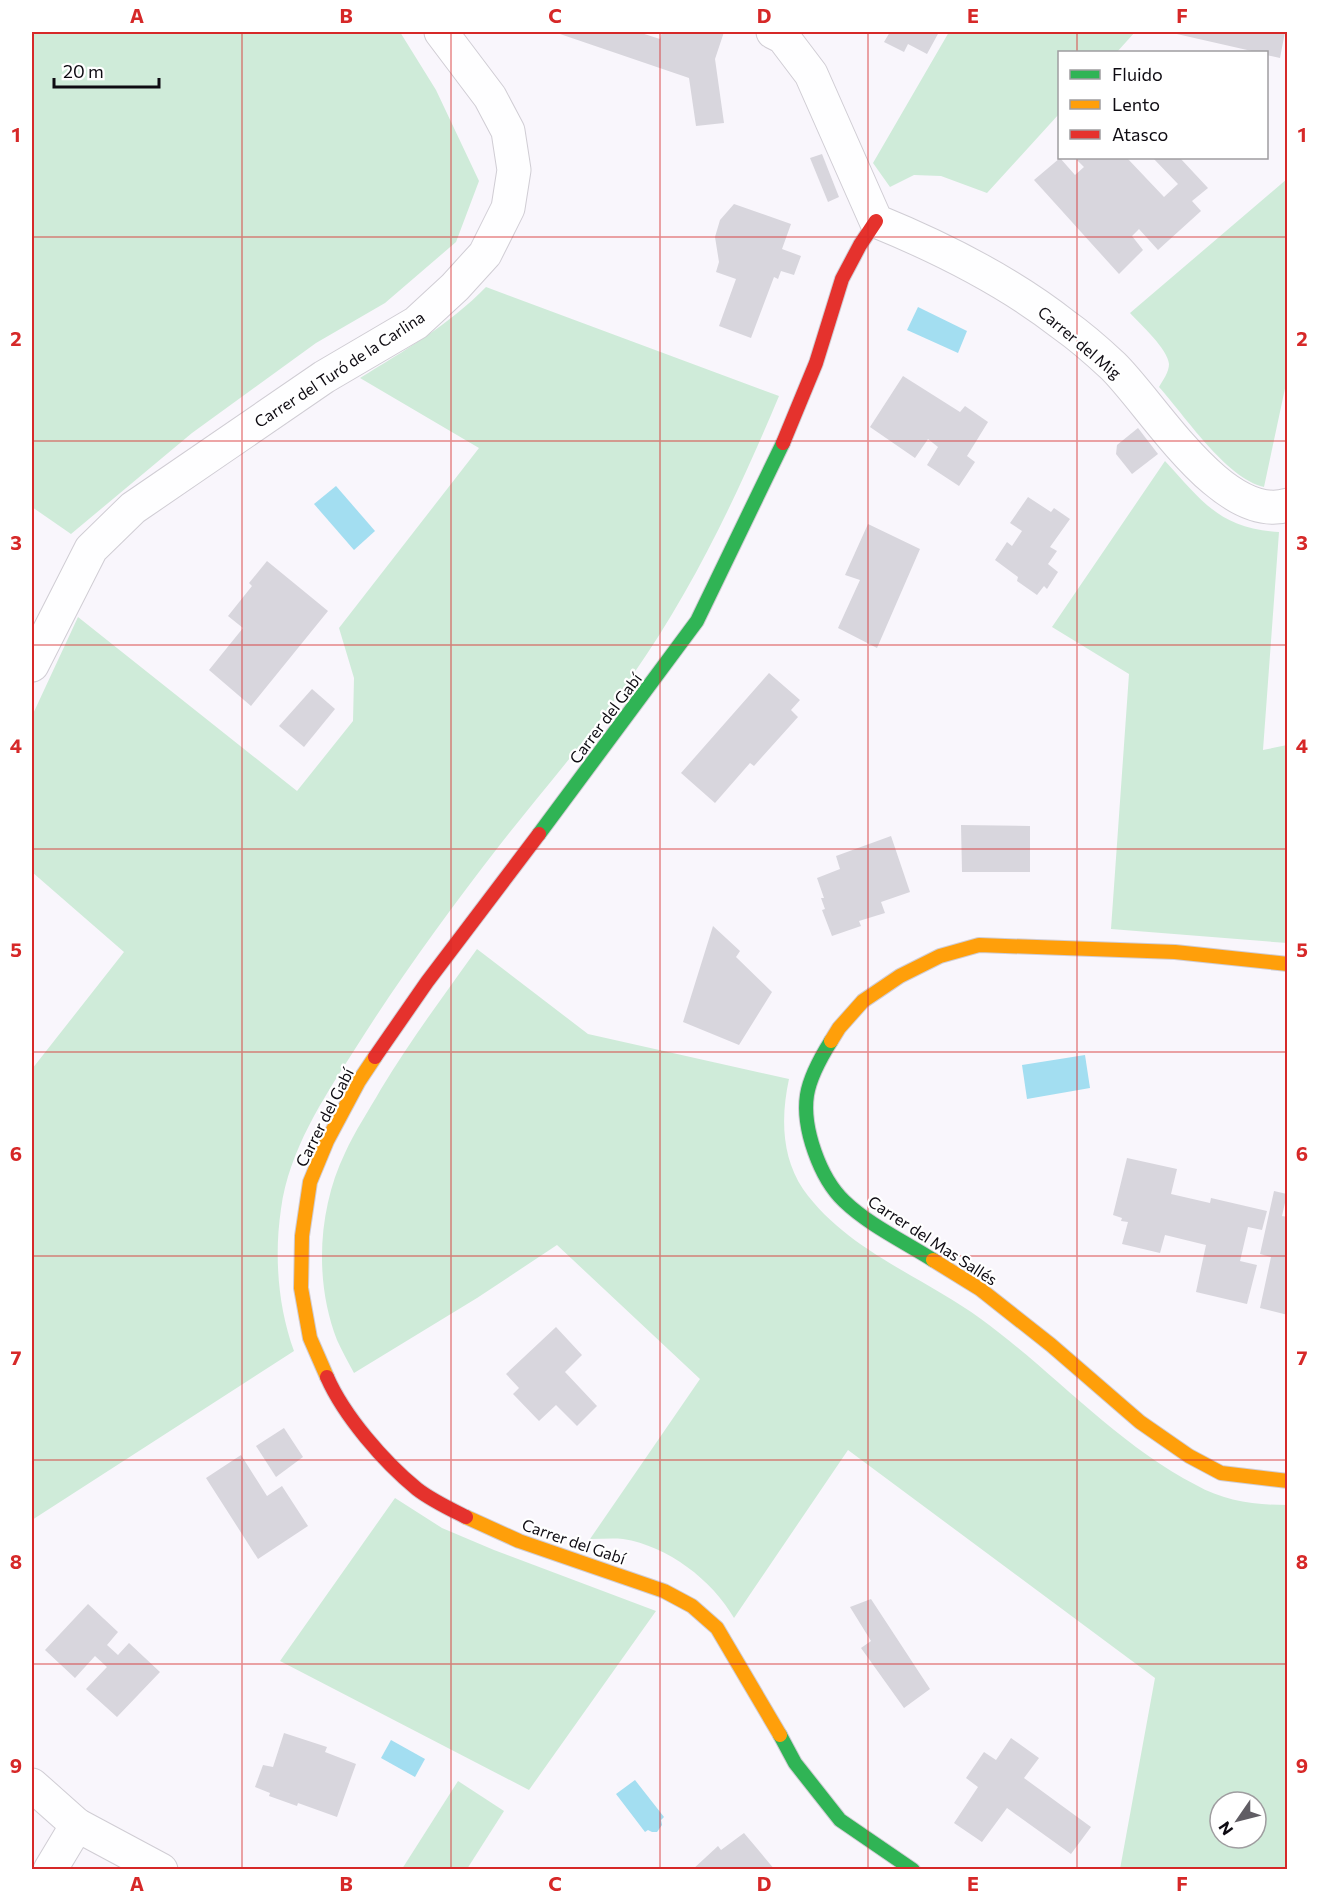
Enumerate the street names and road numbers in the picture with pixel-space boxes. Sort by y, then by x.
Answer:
street label: Carrer del Mig [1035,302,1126,382]
street label: Carrer del Turó de la Carlina [250,307,428,431]
street label: Carrer del Gabí [565,668,646,767]
street label: Carrer del Gabí [291,1064,357,1170]
street label: Carrer del Mas Sallés [865,1191,1001,1289]
street label: Carrer del Gabí [520,1514,629,1568]

